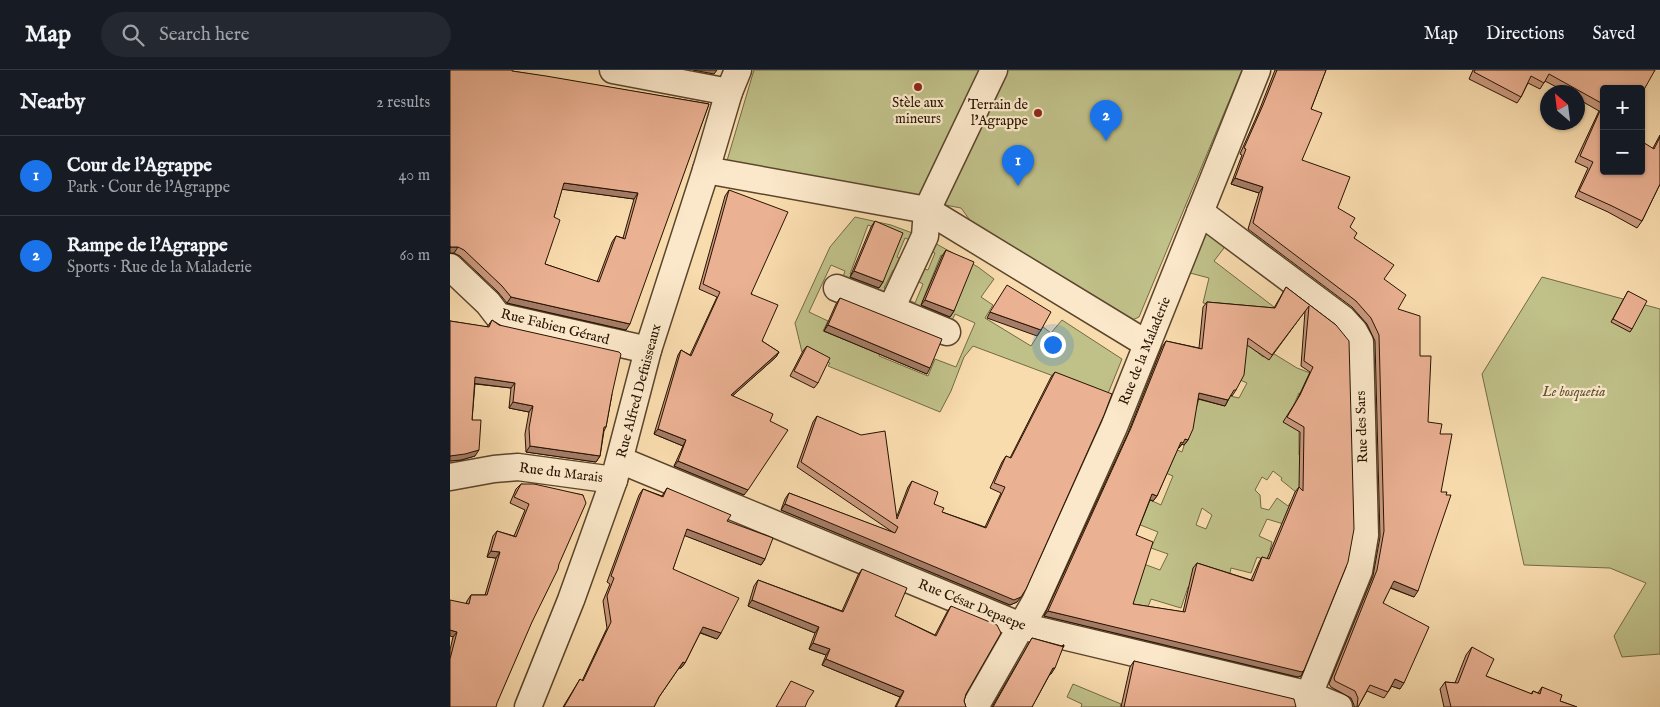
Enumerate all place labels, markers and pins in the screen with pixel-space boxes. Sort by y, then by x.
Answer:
marker: Stèle aux mineurs [912,81,924,93]
place label: Stèle aux mineurs [892,94,944,128]
place label: Terrain de l'Agrappe [968,96,1029,130]
pin: 2 [1090,100,1122,141]
marker: Terrain de l'Agrappe [1032,107,1044,119]
pin: 1 [1002,145,1034,186]

